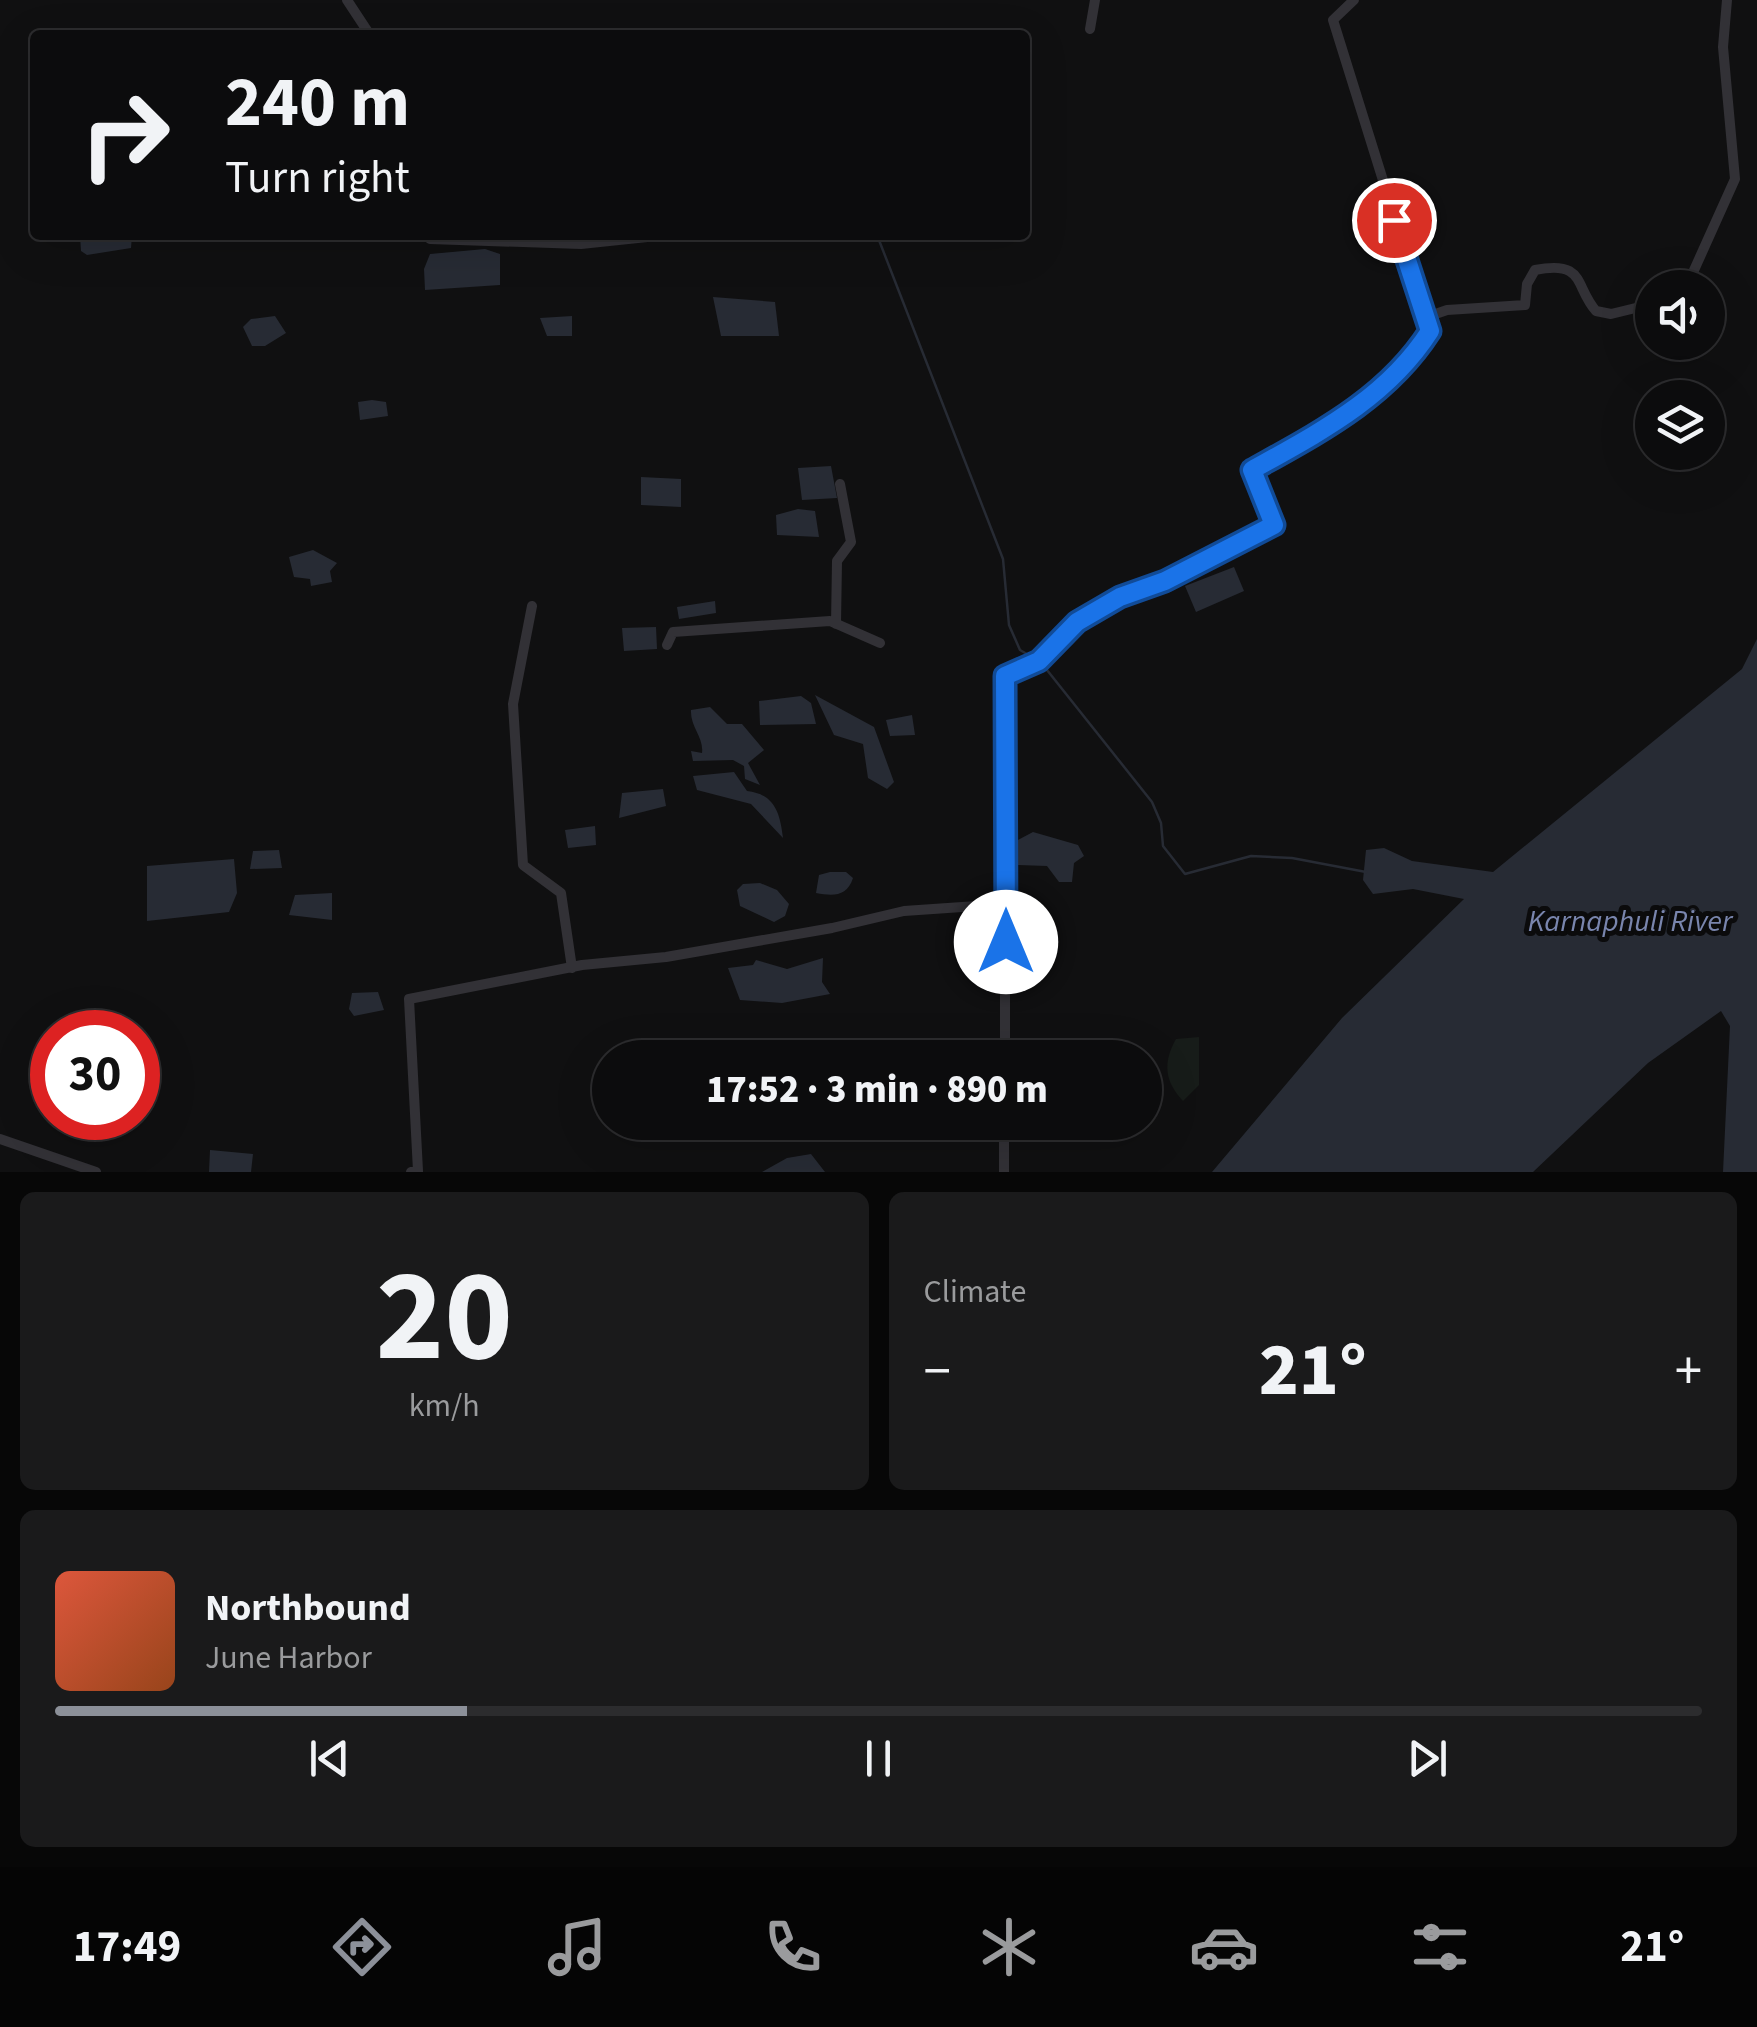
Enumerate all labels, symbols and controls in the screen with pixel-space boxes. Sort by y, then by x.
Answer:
text: 240 m [225,53,410,153]
icon: right [60,70,190,200]
text: Turn right [225,146,410,210]
pin [1352,178,1437,263]
icon: arrive [1367,193,1422,248]
map controls [1635,270,1725,470]
button: sound [1635,270,1725,360]
button: layers [1635,380,1725,470]
position arrow [954,890,1058,994]
water label: Karnaphuli River [1528,900,1734,943]
speed limit sign: 30 [30,1010,160,1140]
text: 17:52 · 3 min · 890 m [706,1063,1048,1117]
text: 20 [376,1225,513,1410]
text: Climate [924,1269,1026,1315]
text: 21° [1259,1317,1367,1424]
text: − [924,1333,951,1411]
text: + [1675,1333,1702,1411]
text: km/h [409,1383,480,1429]
text: Northbound [205,1581,411,1635]
text: June Harbor [205,1635,372,1681]
icon: previous [302,1731,357,1786]
icon: pause [851,1731,906,1786]
icon: next [1400,1731,1455,1786]
icon: directions [327,1912,397,1982]
icon: music [542,1912,612,1982]
icon: phone [758,1912,828,1982]
icon: climate [974,1912,1044,1982]
icon: car [1189,1912,1259,1982]
icon: filters [1405,1912,1475,1982]
text: 17:49 [73,1915,181,1979]
text: 21° [1620,1915,1684,1979]

